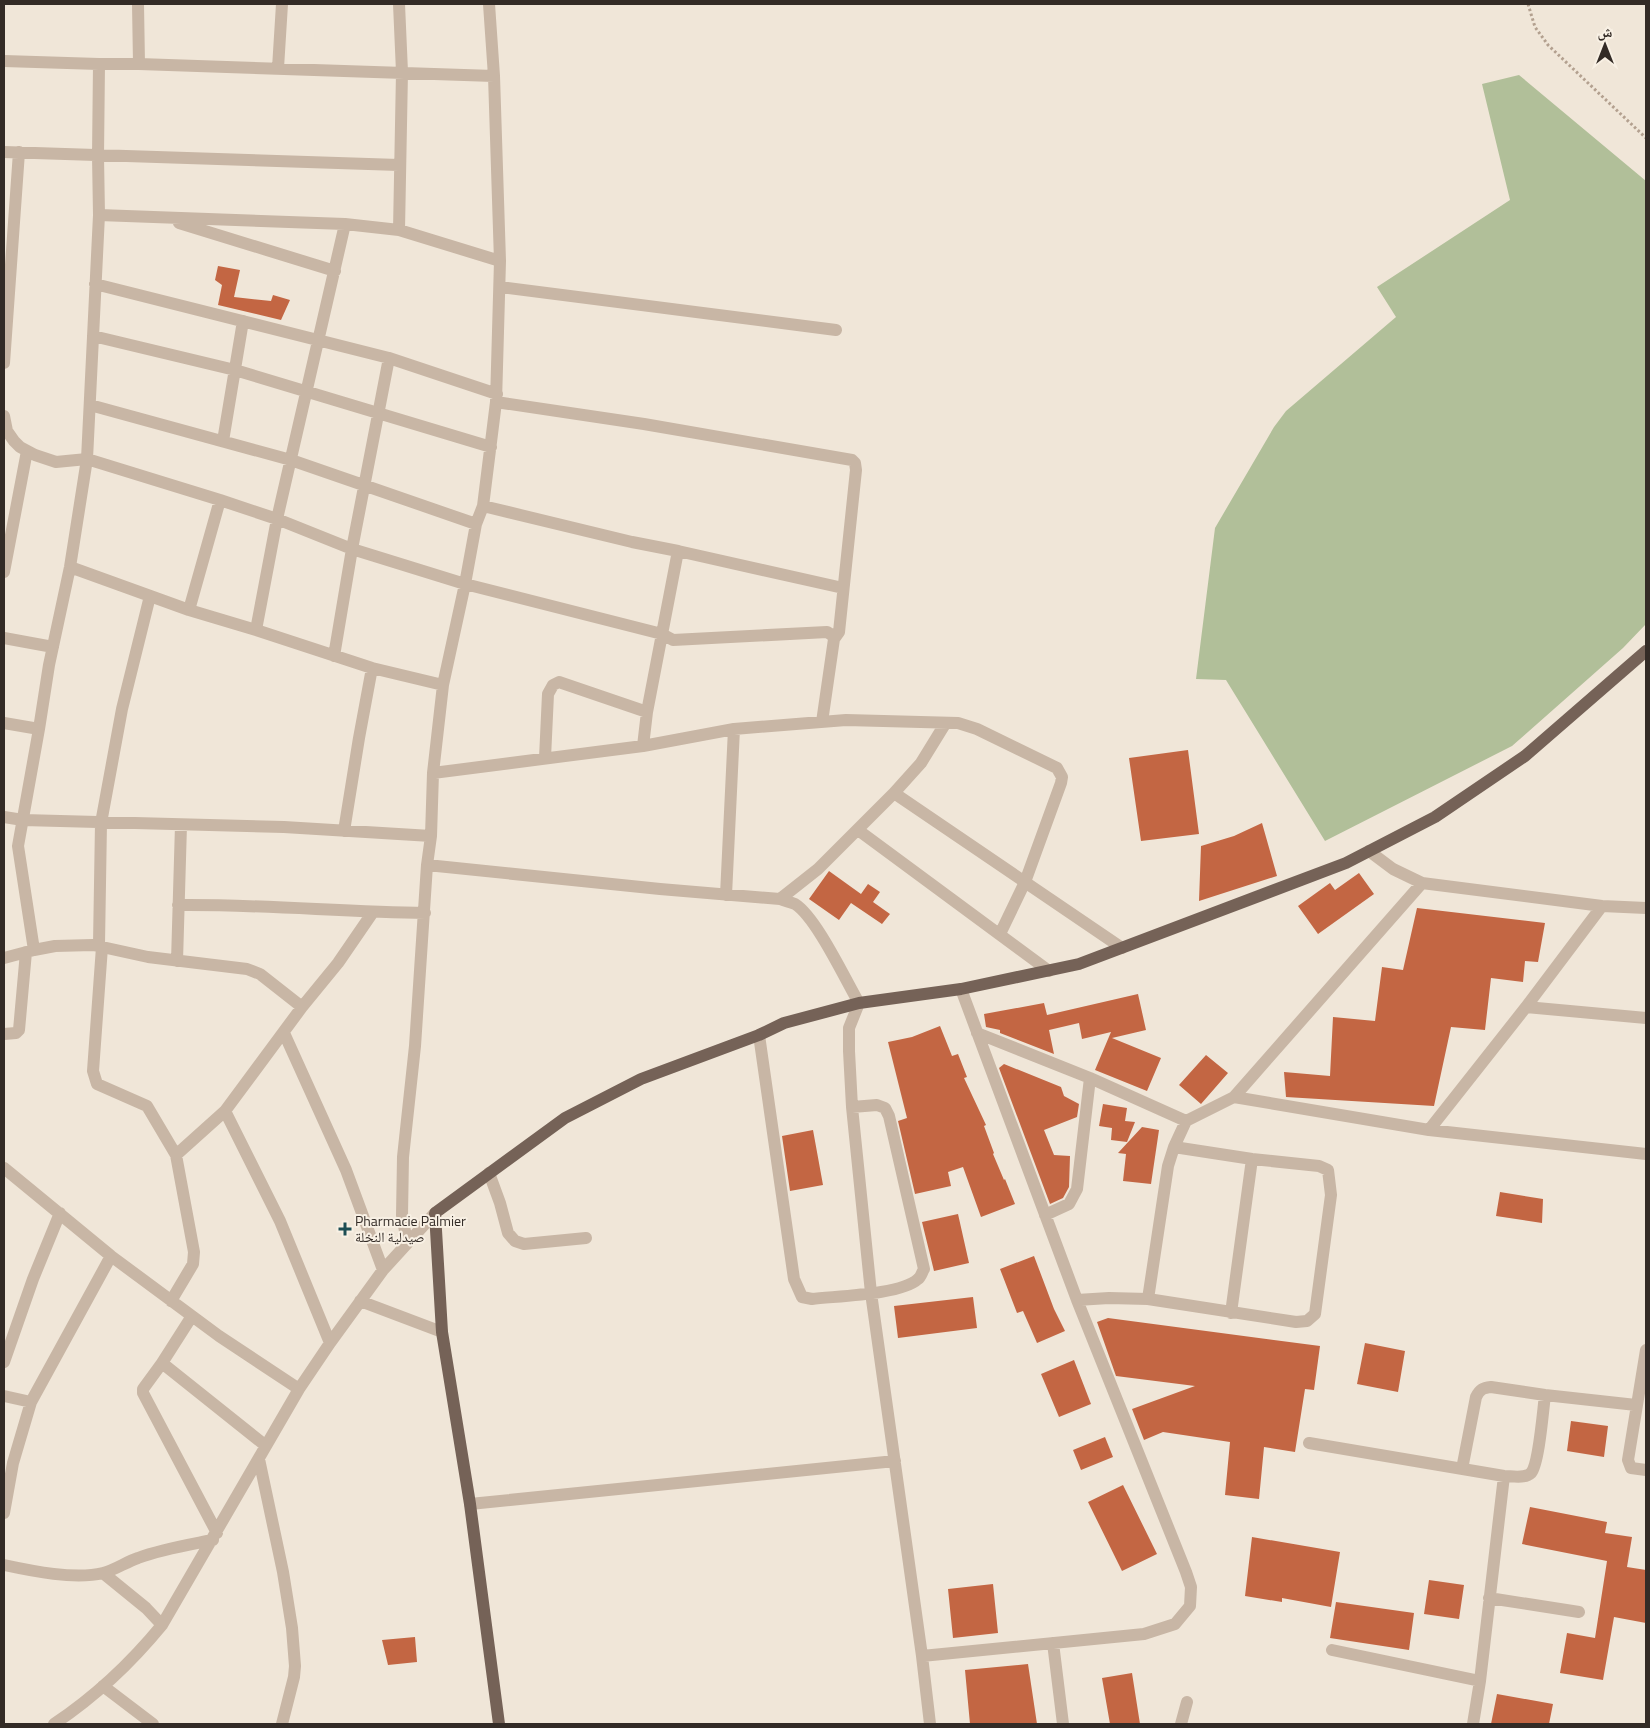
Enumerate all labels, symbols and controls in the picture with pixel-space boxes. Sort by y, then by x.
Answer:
north arrow [1580,20,1630,70]
text: ش [1598,21,1613,42]
place label: Pharmacie Palmier صيدلية النخلة [355,1210,466,1247]
marker: Pharmacie Palmier صيدلية النخلة [339,1223,351,1235]

